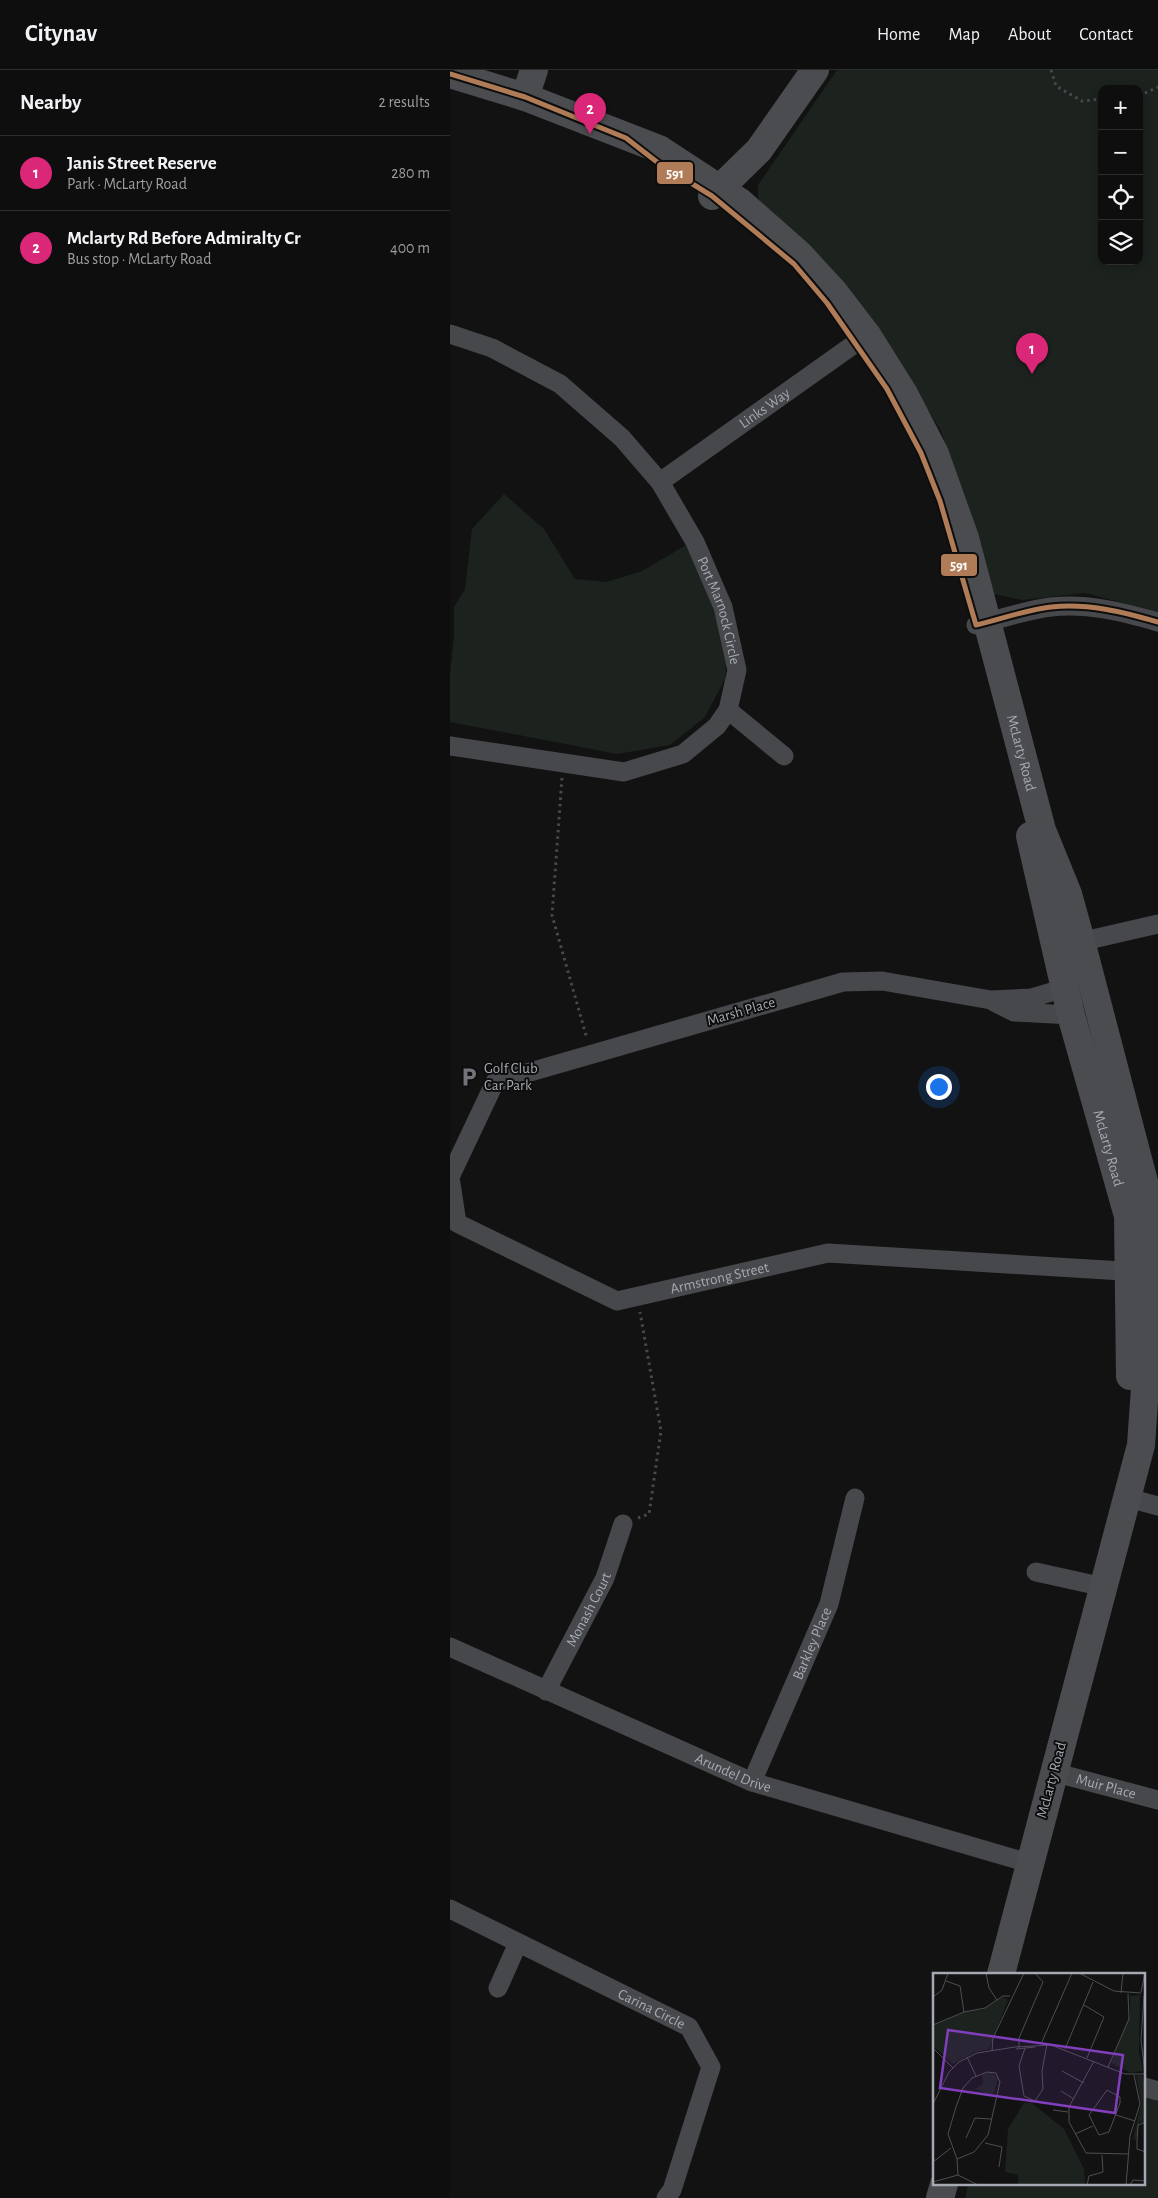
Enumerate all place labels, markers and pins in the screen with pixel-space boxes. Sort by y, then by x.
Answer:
pin: 2 [574,93,606,134]
pin: 1 [1016,333,1048,374]
place label: Golf Club Car Park [484,1061,538,1093]
parking icon: Golf Club Car Park [458,1066,480,1088]

